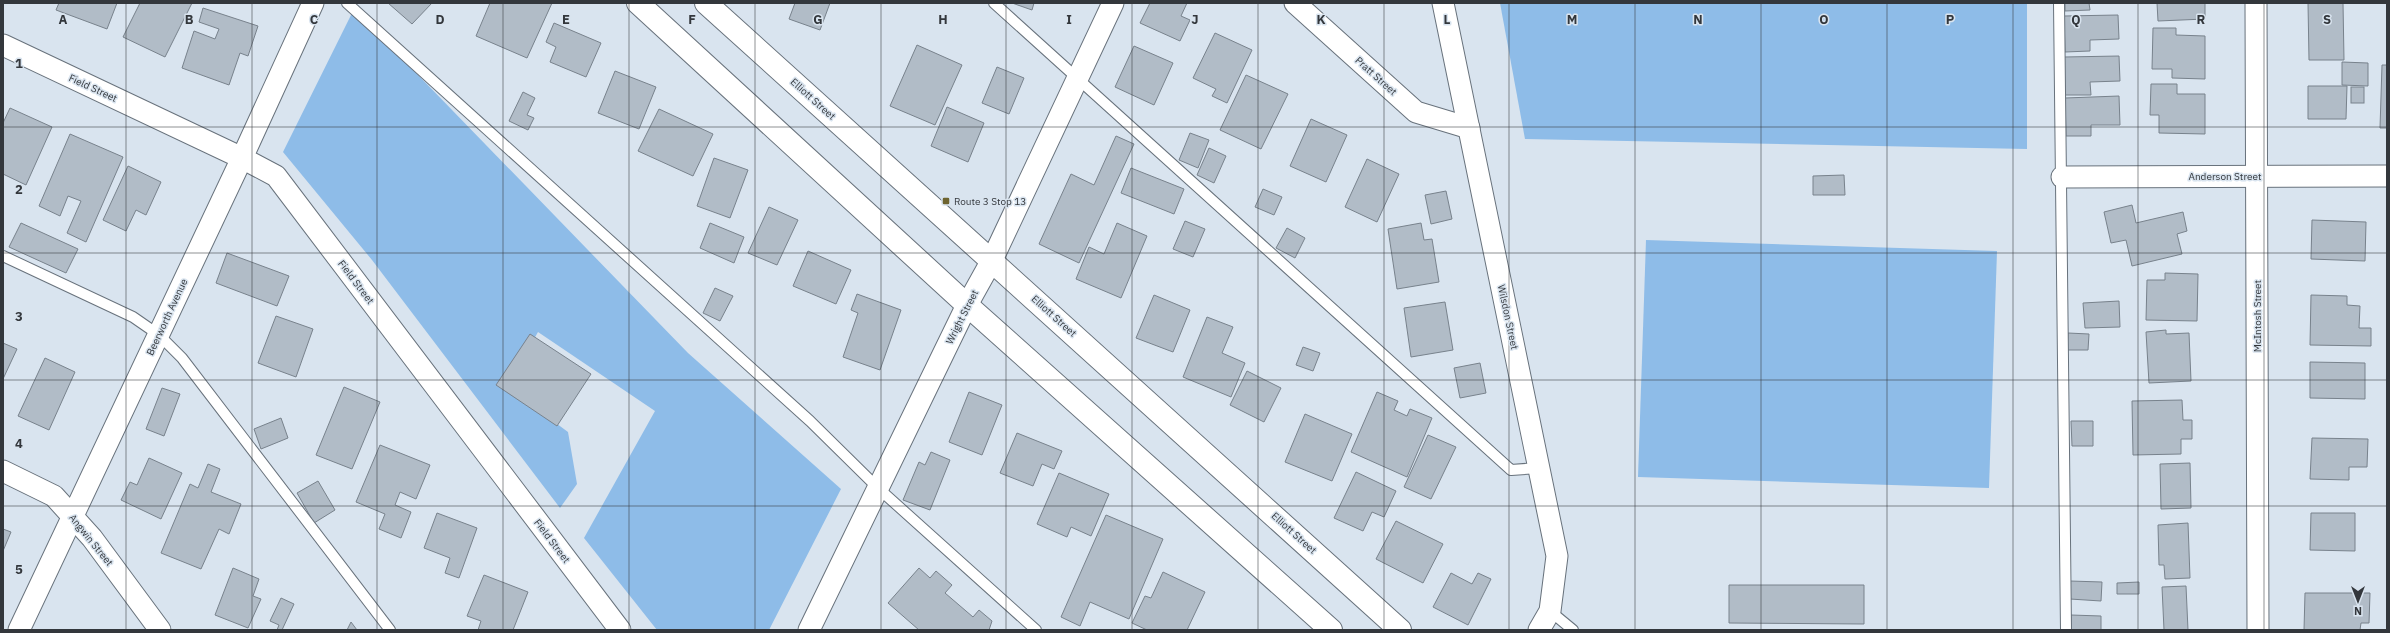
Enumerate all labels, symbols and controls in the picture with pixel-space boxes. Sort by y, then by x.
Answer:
text: A [59,11,68,28]
text: B [185,11,194,28]
text: C [310,11,319,28]
text: D [435,11,445,28]
text: E [562,11,570,28]
text: F [688,11,696,28]
text: G [813,11,823,28]
text: H [938,11,948,28]
text: I [1066,11,1072,28]
text: J [1191,11,1199,28]
text: K [1316,11,1326,28]
text: L [1444,11,1451,28]
text: M [1567,11,1577,28]
text: N [1693,11,1703,28]
text: O [1819,11,1829,28]
text: P [1946,11,1955,28]
text: Q [2071,11,2081,28]
text: R [2197,11,2206,28]
text: S [2323,11,2331,28]
street label: Pratt Street [1352,54,1400,98]
text: 1 [15,55,23,72]
street label: Field Street [67,71,120,105]
street label: Elliott Street [788,75,839,123]
street label: Anderson Street [2189,170,2262,183]
text: 2 [15,181,23,198]
place label: Route 3 Stop 13 [954,195,1026,208]
marker: Route 3 Stop 13 [941,196,951,206]
street label: Field Street [335,257,377,307]
street label: Beerworth Avenue [144,276,191,357]
street label: McIntosh Street [2251,279,2264,352]
street label: Wilsdon Street [1495,283,1521,351]
street label: Wright Street [943,287,981,346]
street label: Elliott Street [1029,292,1080,340]
text: 3 [15,308,23,325]
text: 4 [15,435,23,452]
street label: Elliott Street [1269,509,1320,557]
street label: Angwin Street [66,511,116,569]
street label: Field Street [531,516,573,566]
text: 5 [15,561,23,578]
north arrow [2338,581,2378,621]
text: N [2354,604,2362,618]

